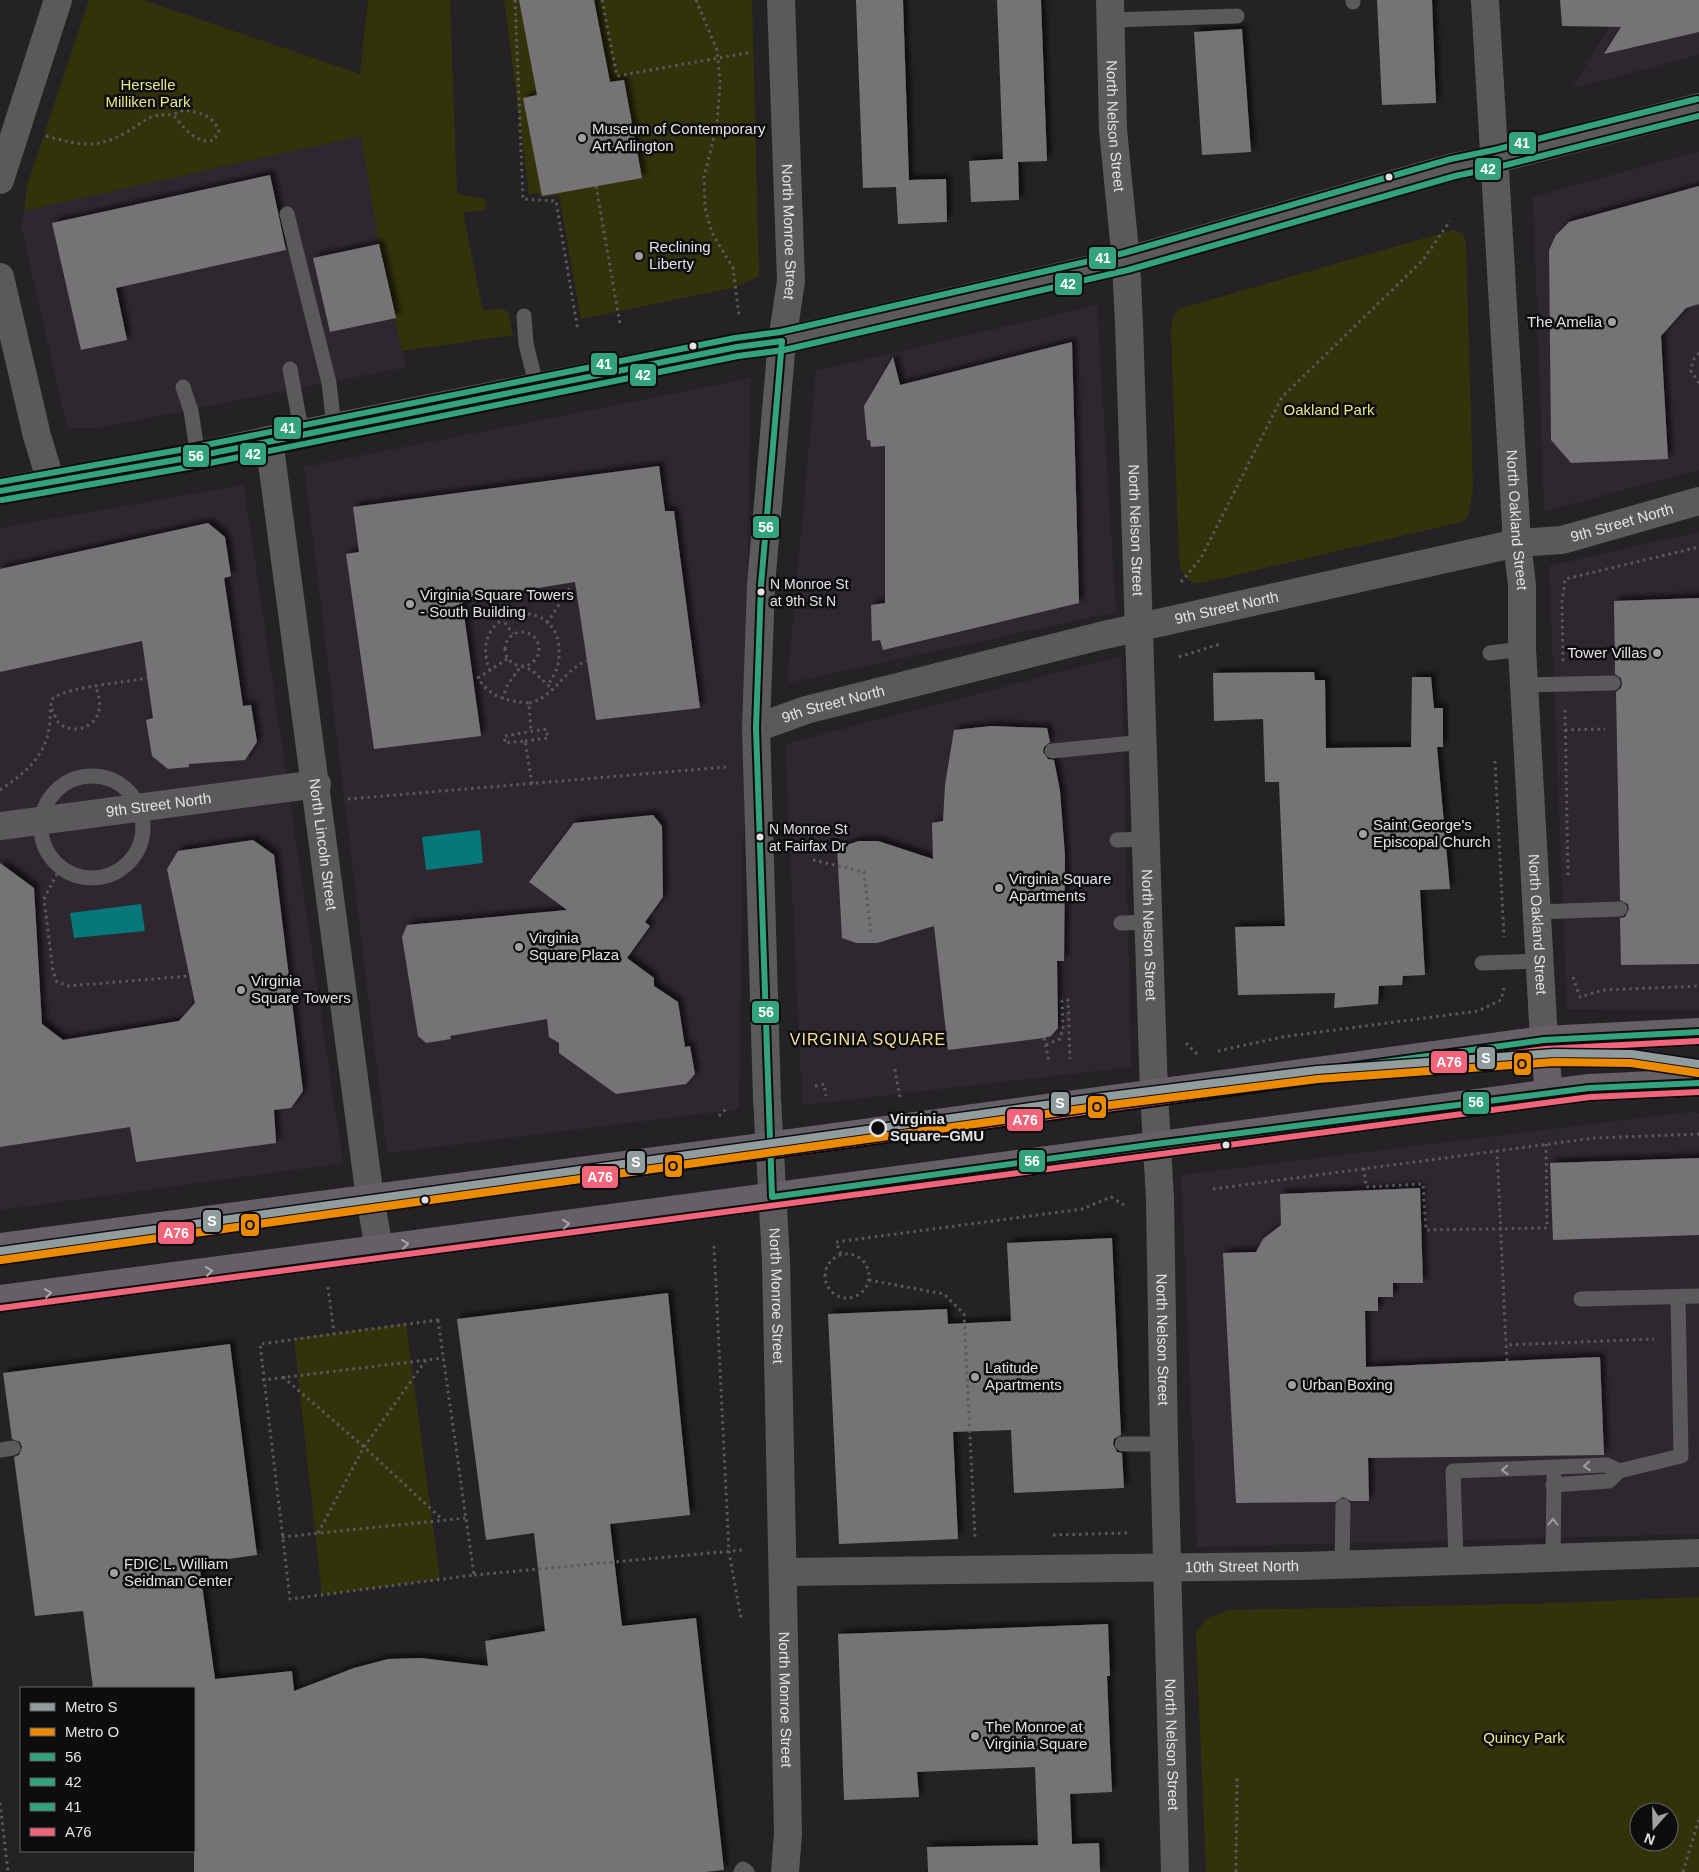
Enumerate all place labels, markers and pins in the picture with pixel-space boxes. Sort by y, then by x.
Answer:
place label: Museum of Contemporary Art Arlington [592,120,766,154]
marker: Museum of Contemporary Art Arlington [576,132,588,144]
unlabelled marker [1384,172,1394,182]
place label: Reclining Liberty [649,238,711,272]
marker: Reclining Liberty [633,250,645,262]
place label: The Amelia [1527,313,1603,330]
marker: The Amelia [1606,316,1618,328]
unlabelled marker [688,341,698,351]
place label: N Monroe St at 9th St N [770,576,849,609]
place label: Virginia Square Towers - South Building [420,586,574,620]
marker: N Monroe St at 9th St N [756,587,766,597]
marker: Virginia Square Towers - South Building [404,598,416,610]
place label: Tower Villas [1567,644,1647,661]
marker: Tower Villas [1651,647,1663,659]
place label: Saint George's Episcopal Church [1373,816,1491,850]
place label: N Monroe St at Fairfax Dr [769,821,848,854]
marker: Saint George's Episcopal Church [1357,828,1369,840]
marker: N Monroe St at Fairfax Dr [755,832,765,842]
place label: Virginia Square Apartments [1009,870,1111,904]
marker: Virginia Square Apartments [993,882,1005,894]
place label: Virginia Square Plaza [529,929,620,963]
marker: Virginia Square Plaza [513,941,525,953]
place label: Virginia Square Towers [251,972,351,1006]
marker: Virginia Square Towers [235,984,247,996]
place label: Virginia Square–GMU [890,1110,984,1144]
marker: Virginia Square–GMU [869,1119,887,1137]
unlabelled marker [1221,1140,1231,1150]
unlabelled marker [420,1195,430,1205]
place label: Latitude Apartments [985,1359,1062,1393]
marker: Latitude Apartments [969,1371,981,1383]
place label: Urban Boxing [1302,1376,1393,1393]
marker: Urban Boxing [1286,1379,1298,1391]
place label: FDIC L. William Seidman Center [124,1555,232,1589]
marker: FDIC L. William Seidman Center [108,1567,120,1579]
place label: The Monroe at Virginia Square [985,1718,1087,1752]
marker: The Monroe at Virginia Square [969,1730,981,1742]

